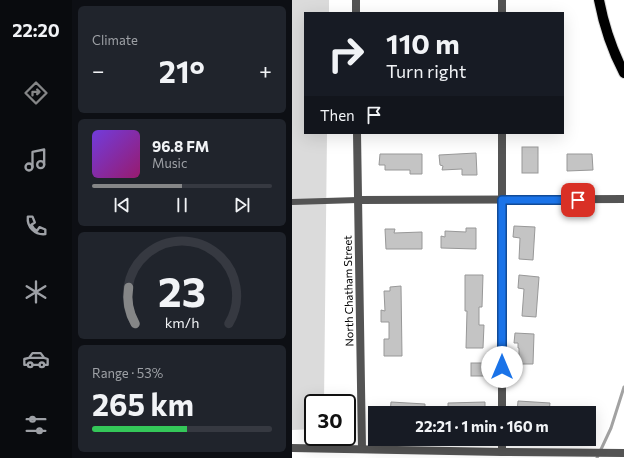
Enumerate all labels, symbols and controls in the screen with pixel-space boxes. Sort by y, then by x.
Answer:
text: 22:20 [12,19,60,41]
text: 110 m [386,26,460,60]
icon: right [320,28,372,80]
text: Climate [92,32,138,48]
text: 21° [159,52,205,89]
text: − [92,57,105,84]
text: + [259,57,272,84]
text: Turn right [386,60,466,82]
icon: directions [22,79,50,107]
icon: arrive [363,104,385,126]
text: Then [320,106,355,124]
text: 96.8 FM [152,137,209,155]
icon: music [22,146,50,174]
text: Music [152,155,187,171]
pin [561,183,595,217]
icon: arrive [567,189,589,211]
icon: previous [111,194,133,216]
icon: pause [171,194,193,216]
icon: next [231,194,253,216]
icon: phone [22,212,50,240]
street label: North Chatham Street [341,235,355,347]
text: 23 [158,264,206,315]
icon: climate [22,278,50,306]
text: km/h [165,312,199,330]
icon: car [22,345,50,373]
position arrow [481,346,523,388]
text: Range · 53% [92,365,163,381]
text: 265 km [92,385,194,422]
speed limit sign: 30 [304,394,356,446]
icon: filters [22,411,50,439]
text: 22:21 · 1 min · 160 m [415,417,549,435]

